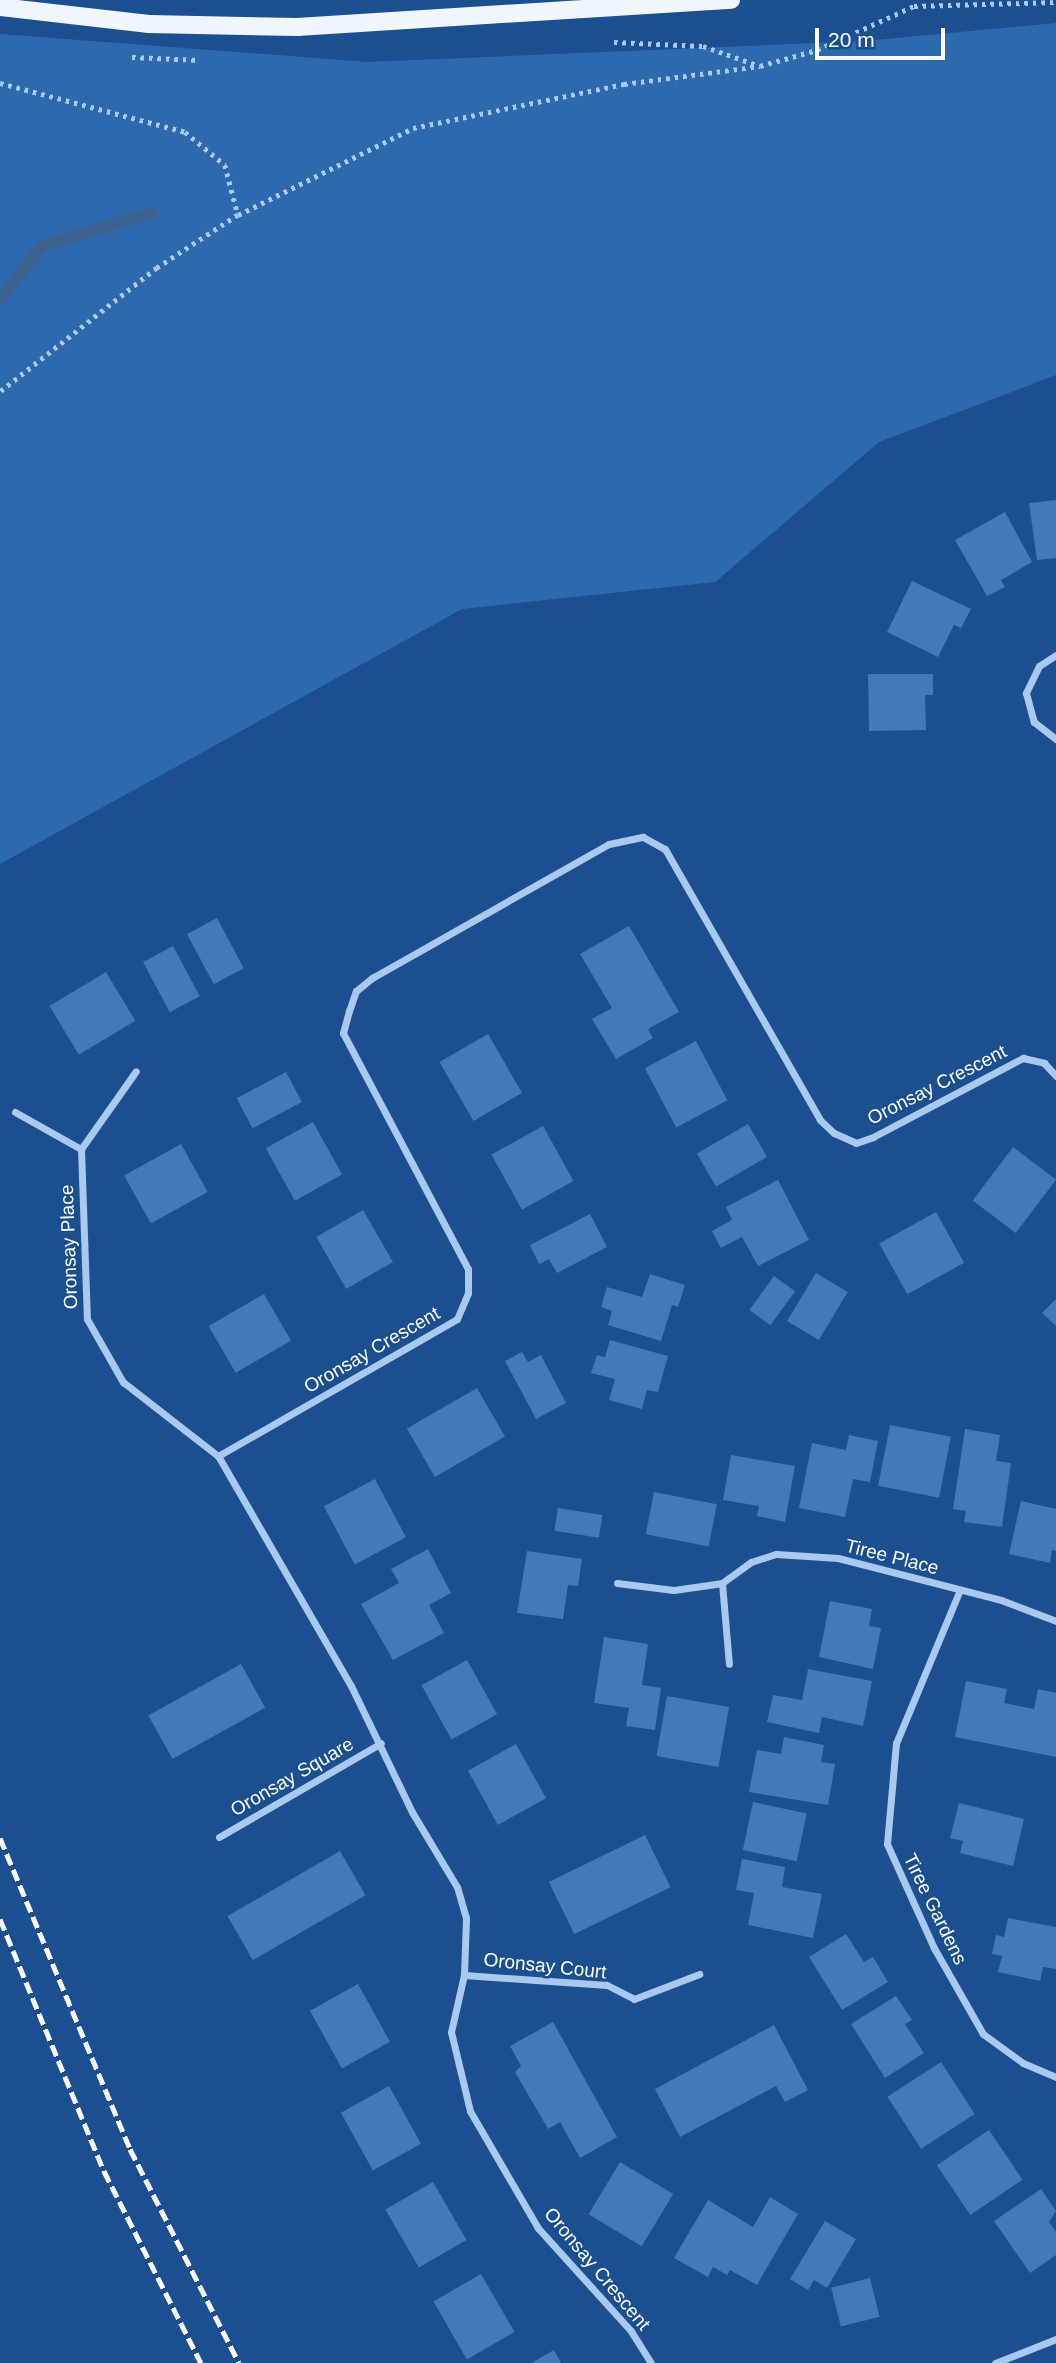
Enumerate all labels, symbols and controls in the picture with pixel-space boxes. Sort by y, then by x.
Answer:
scale bar [818,14,948,58]
text: 20 m [828,28,875,51]
street label: Oronsay Crescent [864,1040,1010,1130]
street label: Oronsay Place [55,1184,83,1310]
street label: Oronsay Crescent [300,1302,444,1398]
street label: Tiree Place [843,1534,941,1580]
street label: Oronsay Square [226,1733,358,1821]
street label: Tiree Gardens [898,1850,972,1968]
street label: Oronsay Court [482,1948,608,1984]
street label: Oronsay Crescent [539,2203,655,2335]

